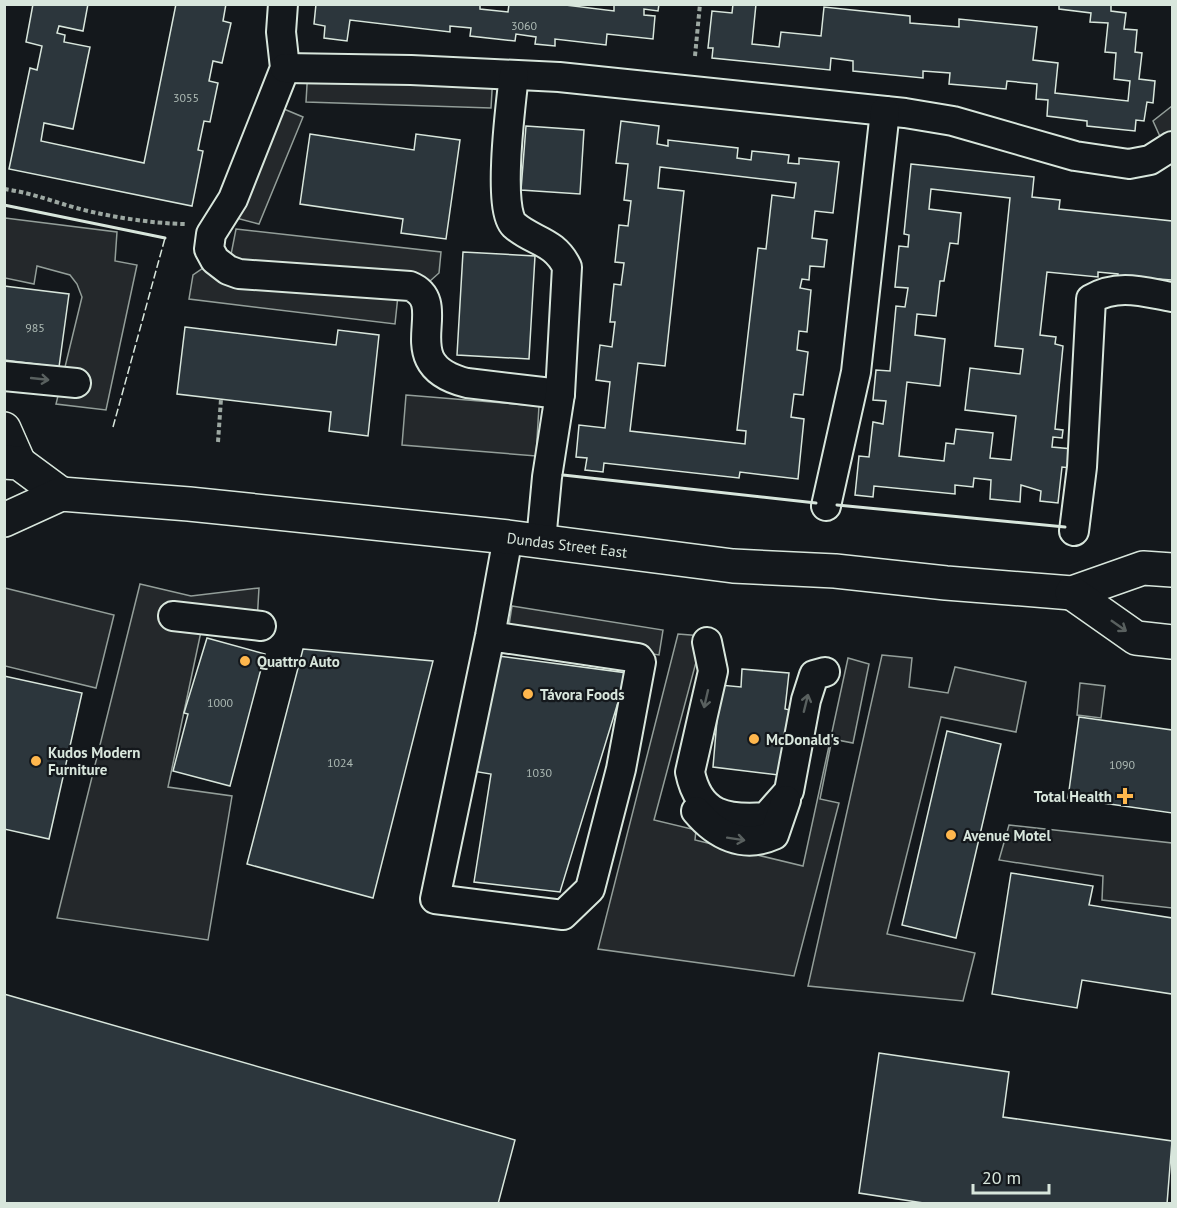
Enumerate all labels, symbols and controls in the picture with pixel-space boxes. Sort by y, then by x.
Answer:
house number: 3060 [511,18,538,33]
house number: 3055 [173,90,199,105]
house number: 985 [25,320,45,335]
one-way arrow [30,374,50,385]
street label: Dundas Street East [506,528,628,562]
one-way arrow [1111,620,1127,632]
place label: Quattro Auto [257,652,340,671]
marker: Quattro Auto [238,654,252,668]
place label: Távora Foods [540,685,624,704]
marker: Távora Foods [521,687,535,701]
one-way arrow [700,689,712,708]
one-way arrow [801,693,813,712]
house number: 1000 [207,695,234,710]
place label: McDonald's [766,730,839,749]
marker: McDonald's [747,732,761,746]
place label: Kudos Modern Furniture [48,743,141,779]
marker: Kudos Modern Furniture [29,754,43,768]
house number: 1024 [327,755,354,770]
house number: 1090 [1109,757,1136,772]
house number: 1030 [526,765,553,780]
place label: Total Health [1034,787,1112,806]
marker: Total Health [1116,787,1134,805]
place label: Avenue Motel [963,826,1051,845]
marker: Avenue Motel [944,828,958,842]
one-way arrow [726,833,745,844]
scale bar [973,1157,1050,1195]
text: 20 m [982,1166,1021,1189]

